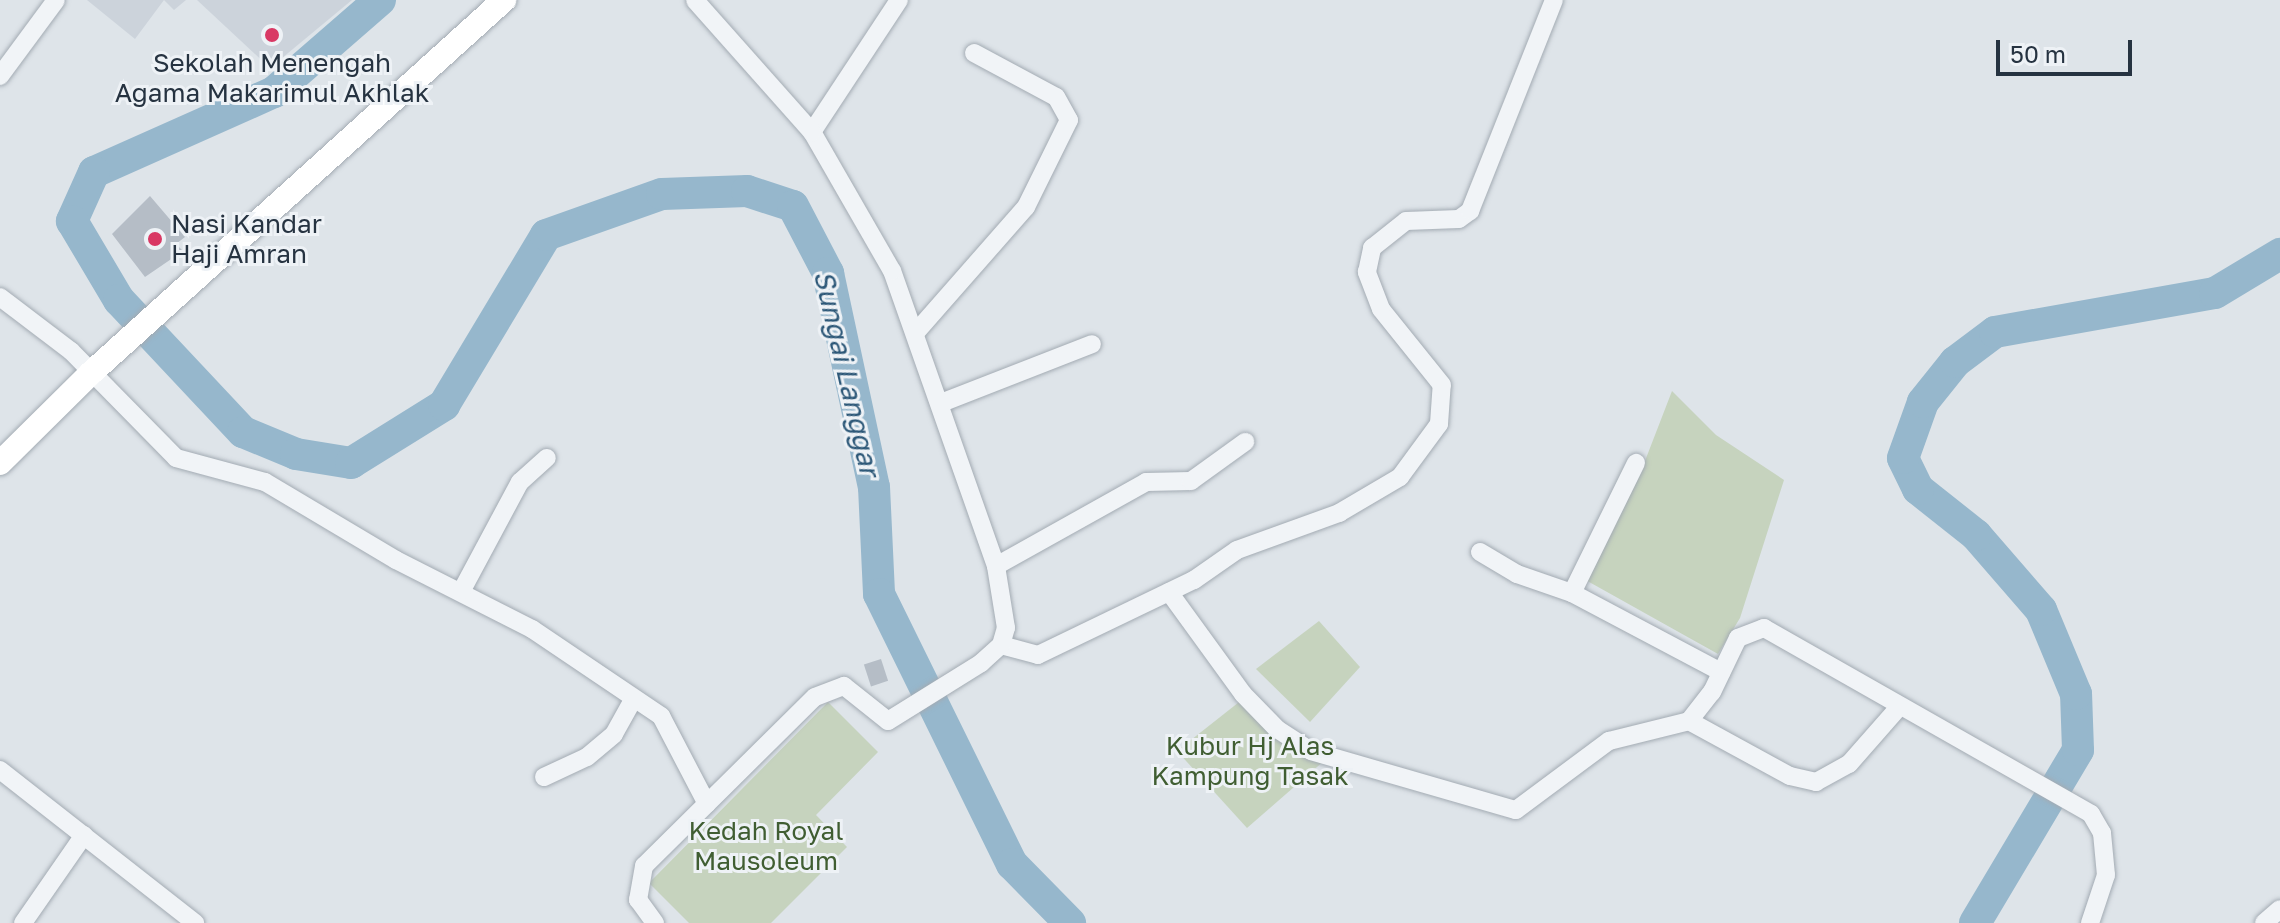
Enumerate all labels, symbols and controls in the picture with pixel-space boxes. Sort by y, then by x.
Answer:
scale bar [2000,24,2136,74]
marker: Sekolah Menengah Agama Makarimul Akhlak [263,26,281,44]
text: 50 m [2010,39,2066,68]
place label: Sekolah Menengah Agama Makarimul Akhlak [115,47,429,108]
place label: Nasi Kandar Haji Amran [171,208,322,270]
marker: Nasi Kandar Haji Amran [146,230,164,248]
water label: Sungai Langgar [807,267,887,479]
park label: Kubur Hj Alas Kampung Tasak [1151,730,1349,792]
park label: Kedah Royal Mausoleum [689,815,843,876]

